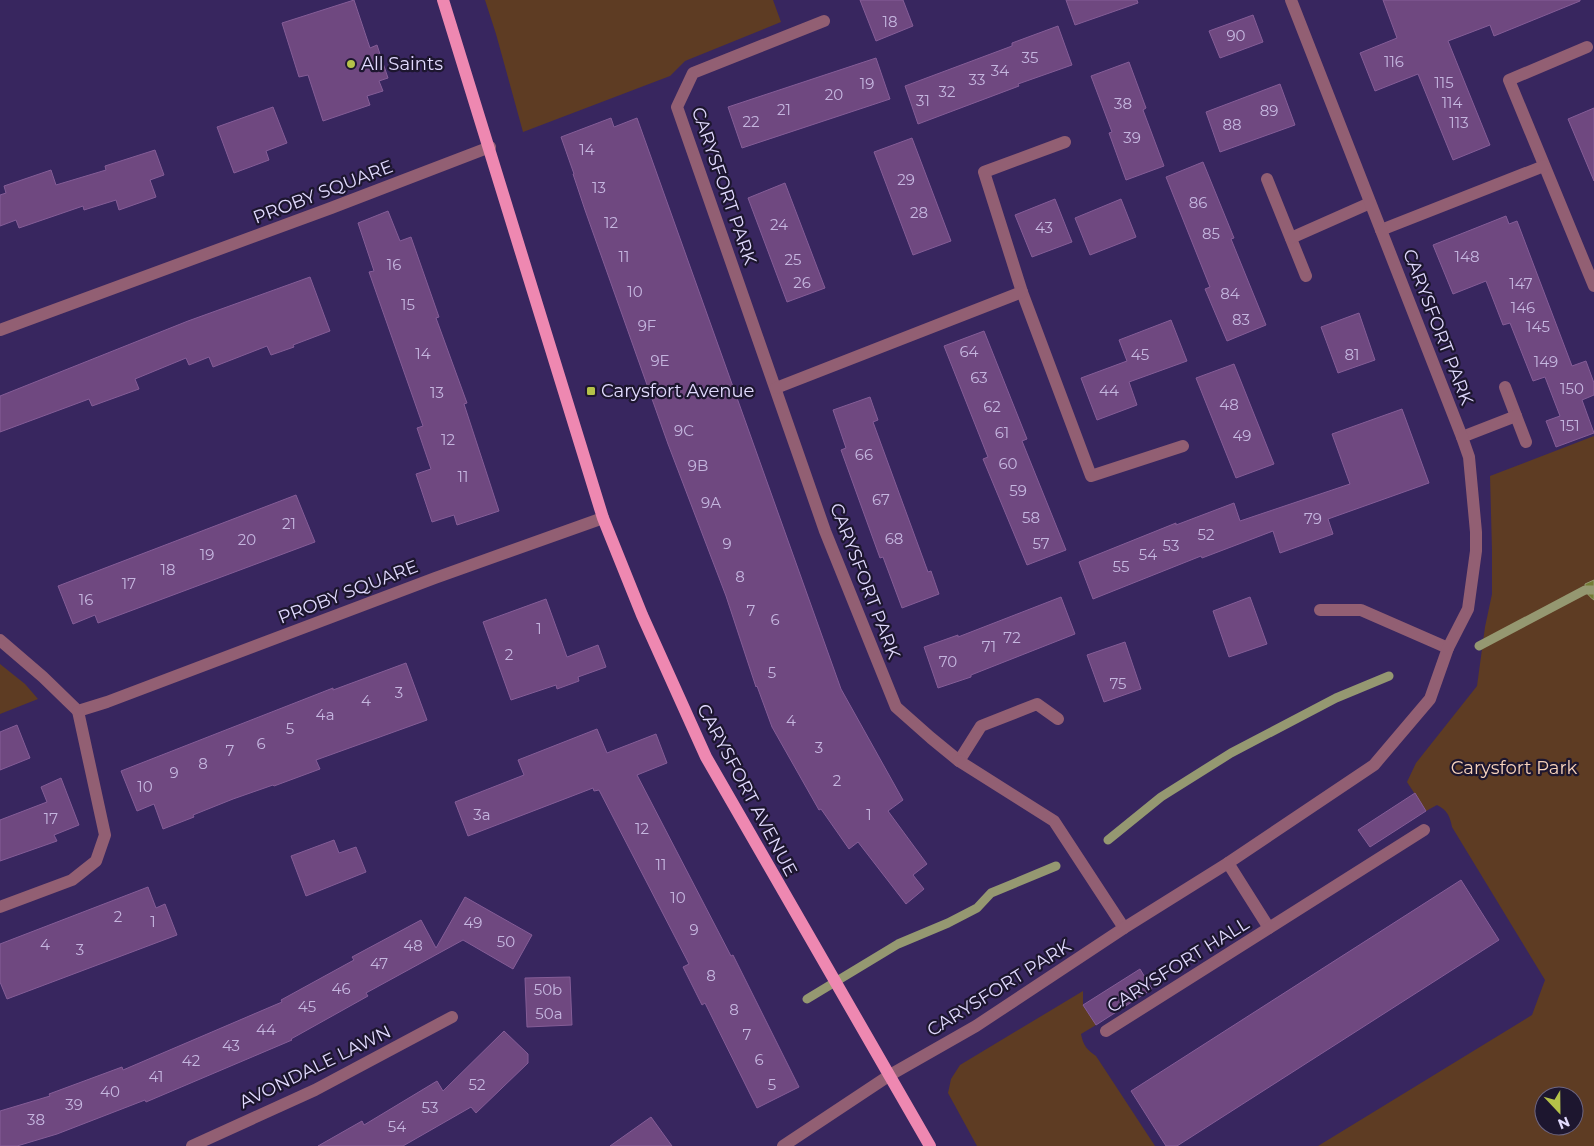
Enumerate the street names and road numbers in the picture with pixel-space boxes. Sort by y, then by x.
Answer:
street label: CARYSFORT PARK [687,104,761,268]
street label: PROBY SQUARE [250,155,396,229]
street label: CARYSFORT PARK [1398,246,1478,408]
street label: CARYSFORT PARK [825,500,905,662]
street label: PROBY SQUARE [275,555,421,629]
street label: CARYSFORT AVENUE [692,700,802,880]
street label: CARYSFORT HALL [1103,912,1253,1018]
street label: CARYSFORT PARK [923,935,1075,1041]
street label: AVONDALE LAWN [235,1021,395,1113]

